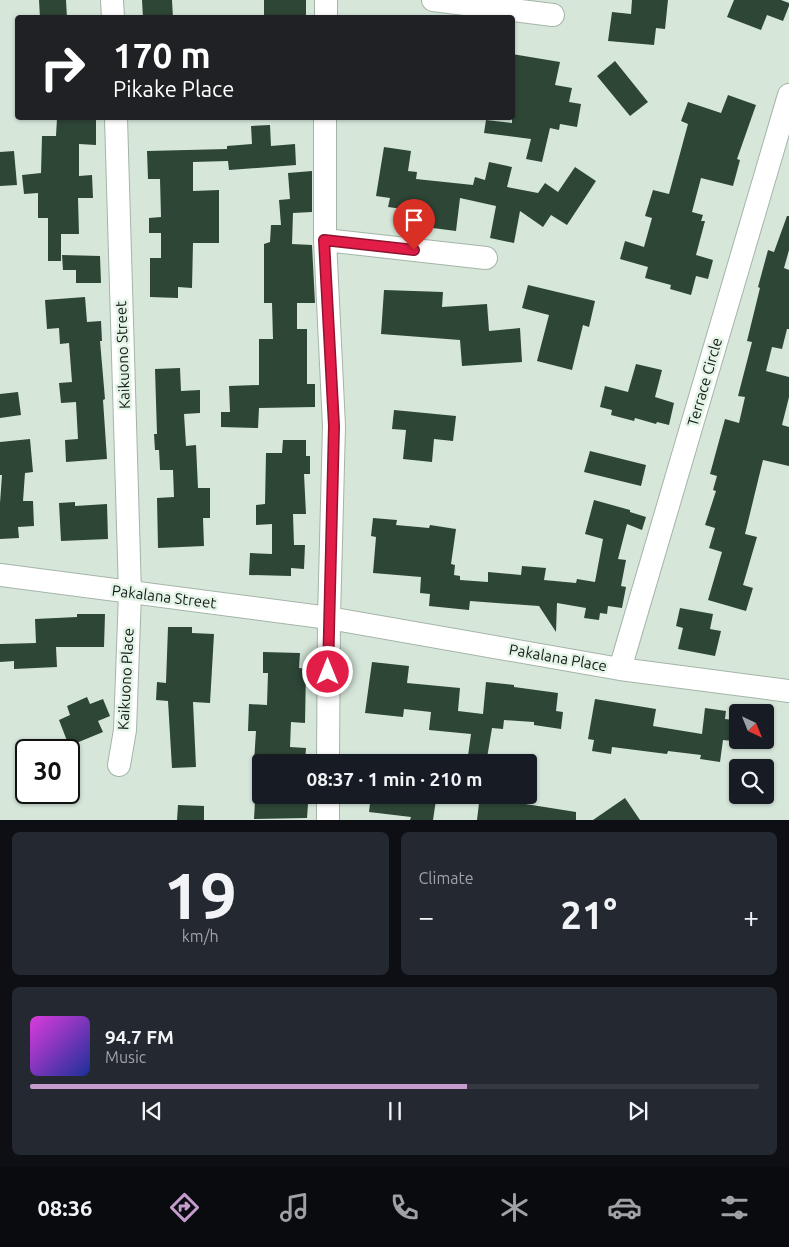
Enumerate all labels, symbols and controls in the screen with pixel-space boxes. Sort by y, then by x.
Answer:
icon: right [30,35,95,100]
text: 170 m [113,35,211,75]
text: Pikake Place [113,76,234,101]
pin [393,199,435,250]
icon: arrive [400,206,428,234]
street label: Kaikuono Street [112,301,133,409]
street label: Terrace Circle [684,336,725,428]
street label: Pakalana Street [111,582,217,611]
street label: Kaikuono Place [114,628,137,730]
street label: Pakalana Place [508,641,608,674]
position arrow [301,645,353,697]
north arrow [729,704,774,749]
map controls [729,704,774,804]
speed limit sign: 30 [15,739,80,804]
button: search [729,759,774,804]
text: 08:37 · 1 min · 210 m [307,768,482,790]
text: 19 [164,858,237,931]
text: Climate [419,869,474,887]
text: 21° [561,894,617,936]
text: − [419,901,434,932]
text: + [743,901,759,932]
text: km/h [182,927,219,945]
text: 94.7 FM [105,1026,174,1048]
text: Music [105,1048,146,1066]
icon: previous [138,1097,166,1125]
icon: pause [381,1097,409,1125]
icon: next [624,1097,652,1125]
icon: directions [167,1190,202,1225]
icon: music [277,1190,312,1225]
icon: phone [387,1190,422,1225]
icon: climate [497,1190,532,1225]
icon: car [607,1190,642,1225]
icon: filters [717,1190,752,1225]
text: 08:36 [37,1195,92,1220]

